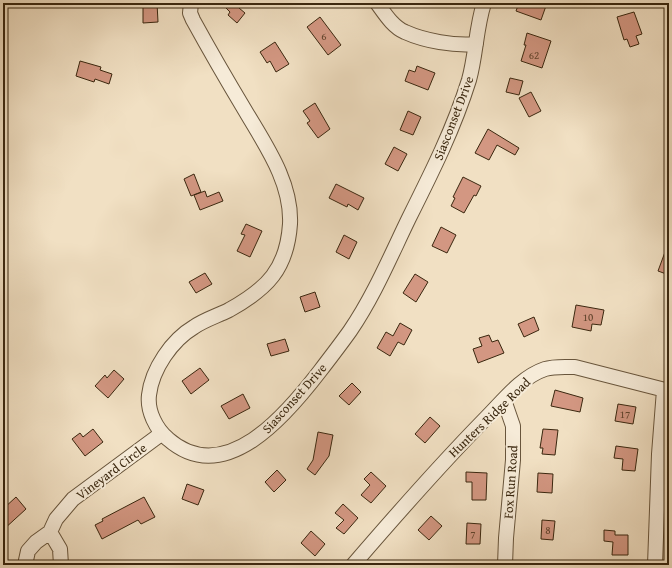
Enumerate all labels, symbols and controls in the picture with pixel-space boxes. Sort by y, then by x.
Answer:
house number: 6 [321,28,327,44]
house number: 62 [529,47,539,63]
street label: Siasconset Drive [429,73,478,163]
house number: 10 [583,309,593,325]
street label: Siasconset Drive [258,359,331,438]
street label: Hunters Ridge Road [444,373,535,462]
house number: 17 [620,406,630,422]
street label: Vineyard Circle [72,438,151,504]
street label: Fox Run Road [498,445,523,519]
house number: 8 [545,522,551,538]
house number: 7 [470,526,476,542]

